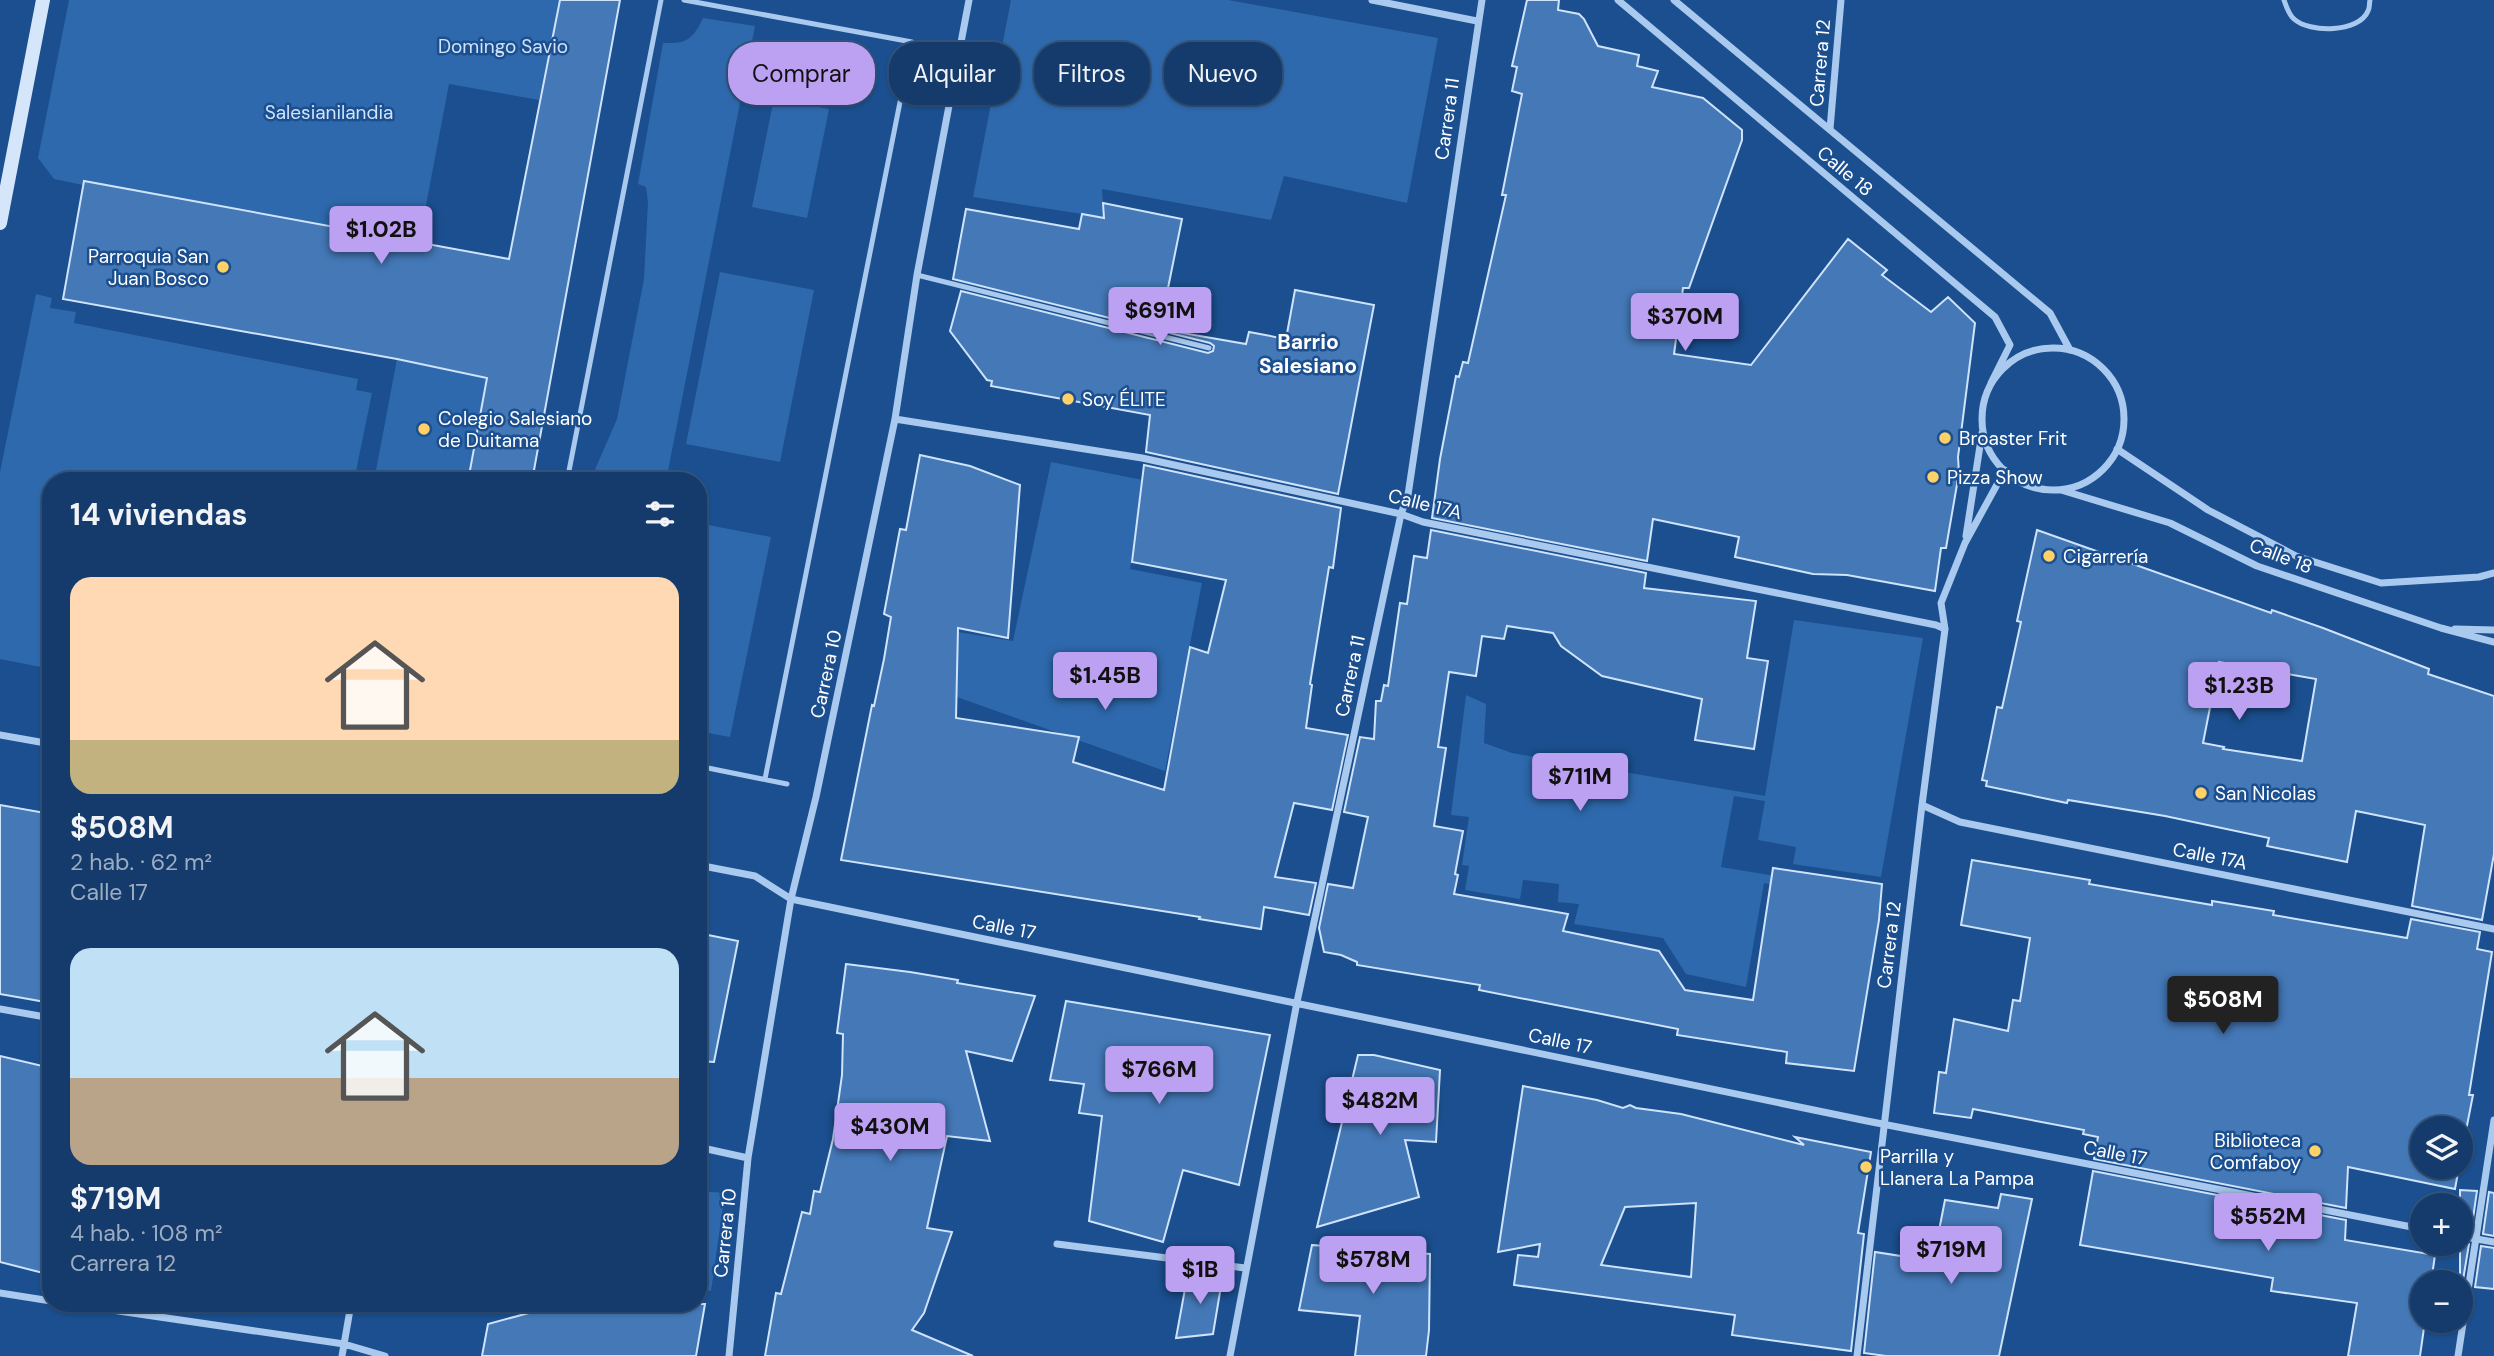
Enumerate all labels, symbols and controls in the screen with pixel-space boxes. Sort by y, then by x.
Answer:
street label: Carrera 12 [1804,18,1836,108]
park label: Domingo Savio [438,34,568,59]
chip: Comprar [728,42,875,105]
chip: Alquilar [889,42,1020,105]
chip: Filtros [1034,42,1150,105]
chip: Nuevo [1164,42,1282,105]
street label: Carrera 11 [1429,76,1465,162]
park label: Salesianilandia [265,100,393,125]
street label: Calle 18 [1812,140,1878,202]
pin: $1.02B [324,206,438,266]
text: $1.02B [345,214,417,244]
place label: Parroquia San Juan Bosco [88,244,209,291]
marker: Parroquia San Juan Bosco [215,259,231,275]
pin: $691M [1111,288,1209,347]
pin: $370M [1636,294,1734,353]
text: $691M [1124,295,1196,325]
text: $370M [1647,301,1723,331]
district label: Barrio Salesiano [1259,328,1357,380]
place label: Soy ÉLITE [1082,387,1166,412]
marker: Soy ÉLITE [1060,391,1076,407]
place label: Colegio Salesiano de Duitama [438,406,592,453]
marker: Colegio Salesiano de Duitama [416,421,432,437]
place label: Broaster Frit [1959,426,2067,451]
marker: Broaster Frit [1937,430,1953,446]
place label: Pizza Show [1947,465,2043,490]
marker: Pizza Show [1925,469,1941,485]
street label: Calle 17A [1385,483,1465,525]
text: 14 viviendas [70,495,248,534]
icon: filters [641,495,679,533]
street label: Calle 18 [2246,533,2316,579]
place label: Cigarrería [2063,544,2148,569]
marker: Cigarrería [2041,548,2057,564]
icon: home [312,622,438,748]
street label: Carrera 10 [804,627,848,721]
street label: Carrera 11 [1329,633,1371,719]
pin: $1.45B [1048,652,1162,712]
text: $1.45B [1069,660,1141,690]
pin: $1.23B [2182,662,2296,722]
text: $1.23B [2204,670,2274,700]
pin: $711M [1531,754,1629,813]
text: $711M [1548,761,1612,791]
place label: San Nicolas [2215,781,2316,806]
marker: San Nicolas [2193,785,2209,801]
text: $508M [70,808,173,847]
street label: Calle 17A [2171,837,2250,876]
text: 2 hab. · 62 m² [70,847,212,877]
text: Calle 17 [70,877,148,907]
street label: Carrera 12 [1871,900,1907,990]
street label: Calle 17 [970,909,1038,945]
pin: $508M [2174,976,2272,1036]
text: $508M [2183,984,2263,1014]
icon: home [312,993,438,1119]
street label: Calle 17 [1526,1022,1594,1060]
pin: $766M [1110,1046,1208,1106]
text: $766M [1121,1054,1197,1084]
pin: $482M [1331,1078,1429,1137]
text: $482M [1342,1085,1418,1115]
pin: $430M [841,1104,939,1163]
text: $430M [850,1111,930,1141]
map controls [2410,1116,2473,1333]
button: layers [2410,1116,2473,1179]
place label: Biblioteca Comfaboy [2210,1128,2301,1175]
street label: Calle 17 [2081,1135,2149,1171]
marker: Biblioteca Comfaboy [2307,1143,2323,1159]
place label: Parrilla y Llanera La Pampa [1880,1144,2034,1191]
marker: Parrilla y Llanera La Pampa [1858,1159,1874,1175]
text: $719M [70,1179,161,1218]
street label: Carrera 10 [708,1187,742,1279]
button: + [2410,1193,2473,1256]
pin: $552M [2219,1194,2317,1253]
text: $552M [2230,1201,2306,1231]
text: 4 hab. · 108 m² [70,1218,223,1248]
pin: $719M [1902,1226,2000,1286]
text: $719M [1916,1234,1986,1264]
pin: $578M [1324,1236,1422,1296]
text: $578M [1335,1244,1411,1274]
pin: $1B [1166,1246,1234,1306]
text: Carrera 12 [70,1248,176,1278]
text: $1B [1182,1254,1218,1284]
button: − [2410,1270,2473,1333]

